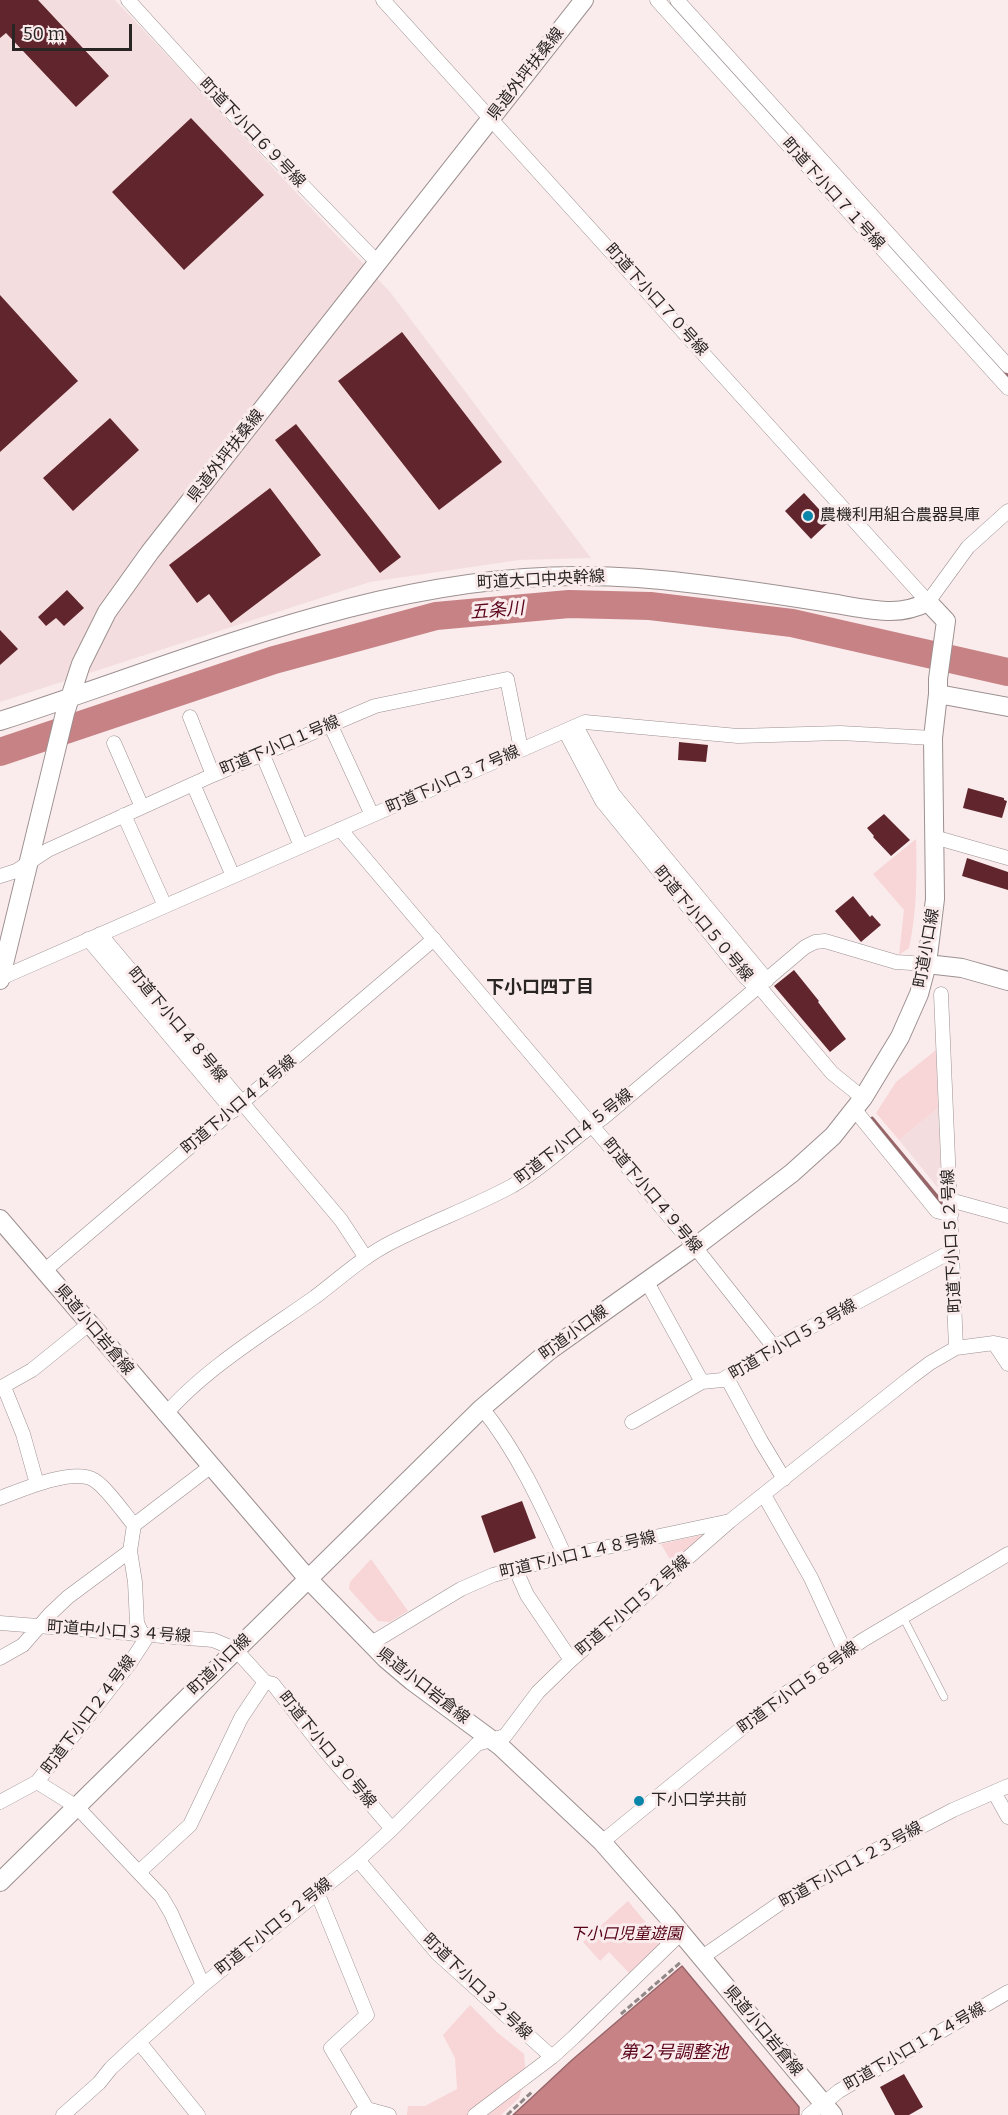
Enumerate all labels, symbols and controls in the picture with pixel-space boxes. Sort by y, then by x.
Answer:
scale bar [15,12,135,50]
text: 50 m [23,23,65,45]
street label: 県道外坪扶桑線 [484,24,568,124]
street label: 町道下小口６９号線 [195,75,309,191]
street label: 町道下小口７１号線 [778,134,888,254]
street label: 町道下小口７０号線 [601,240,711,360]
street label: 県道外坪扶桑線 [184,406,268,506]
place label: 農機利用組合農器具庫 [820,506,980,526]
marker: 農機利用組合農器具庫 [801,509,815,523]
street label: 町道大口中央幹線 [477,567,605,593]
water label: 五条川 [469,598,525,624]
street label: 町道下小口１号線 [217,712,343,780]
street label: 町道下小口３７号線 [383,742,523,818]
street label: 町道下小口５０号線 [649,863,757,985]
street label: 町道小口線 [911,907,943,989]
street label: 町道下小口４８号線 [123,964,231,1086]
district label: 下小口四丁目 [486,977,594,999]
street label: 町道下小口４４号線 [178,1051,300,1159]
street label: 町道下小口４５号線 [511,1085,637,1189]
street label: 町道下小口４９号線 [598,1135,706,1257]
street label: 町道下小口５２号線 [939,1169,965,1313]
street label: 県道小口岩倉線 [51,1281,137,1379]
street label: 町道下小口５３号線 [726,1296,860,1384]
street label: 町道小口線 [536,1302,612,1364]
street label: 町道下小口１４８号線 [498,1528,658,1582]
street label: 町道下小口５２号線 [572,1552,694,1660]
street label: 町道中小口３４号線 [47,1617,191,1647]
street label: 町道小口線 [185,1630,255,1700]
street label: 町道下小口５８号線 [734,1638,862,1738]
street label: 県道小口岩倉線 [373,1644,473,1728]
street label: 町道下小口２４号線 [38,1652,140,1778]
street label: 町道下小口３０号線 [274,1688,380,1812]
place label: 下小口学共前 [651,1791,747,1811]
marker: 下小口学共前 [632,1794,646,1808]
street label: 町道下小口１２３号線 [776,1818,926,1912]
street label: 町道下小口５２号線 [212,1874,336,1980]
park label: 下小口児童遊園 [570,1925,682,1945]
street label: 町道下小口３２号線 [419,1930,535,2044]
street label: 県道小口岩倉線 [720,1982,806,2080]
street label: 町道下小口１２４号線 [841,1999,989,2095]
water label: 第２号調整池 [620,2042,728,2064]

